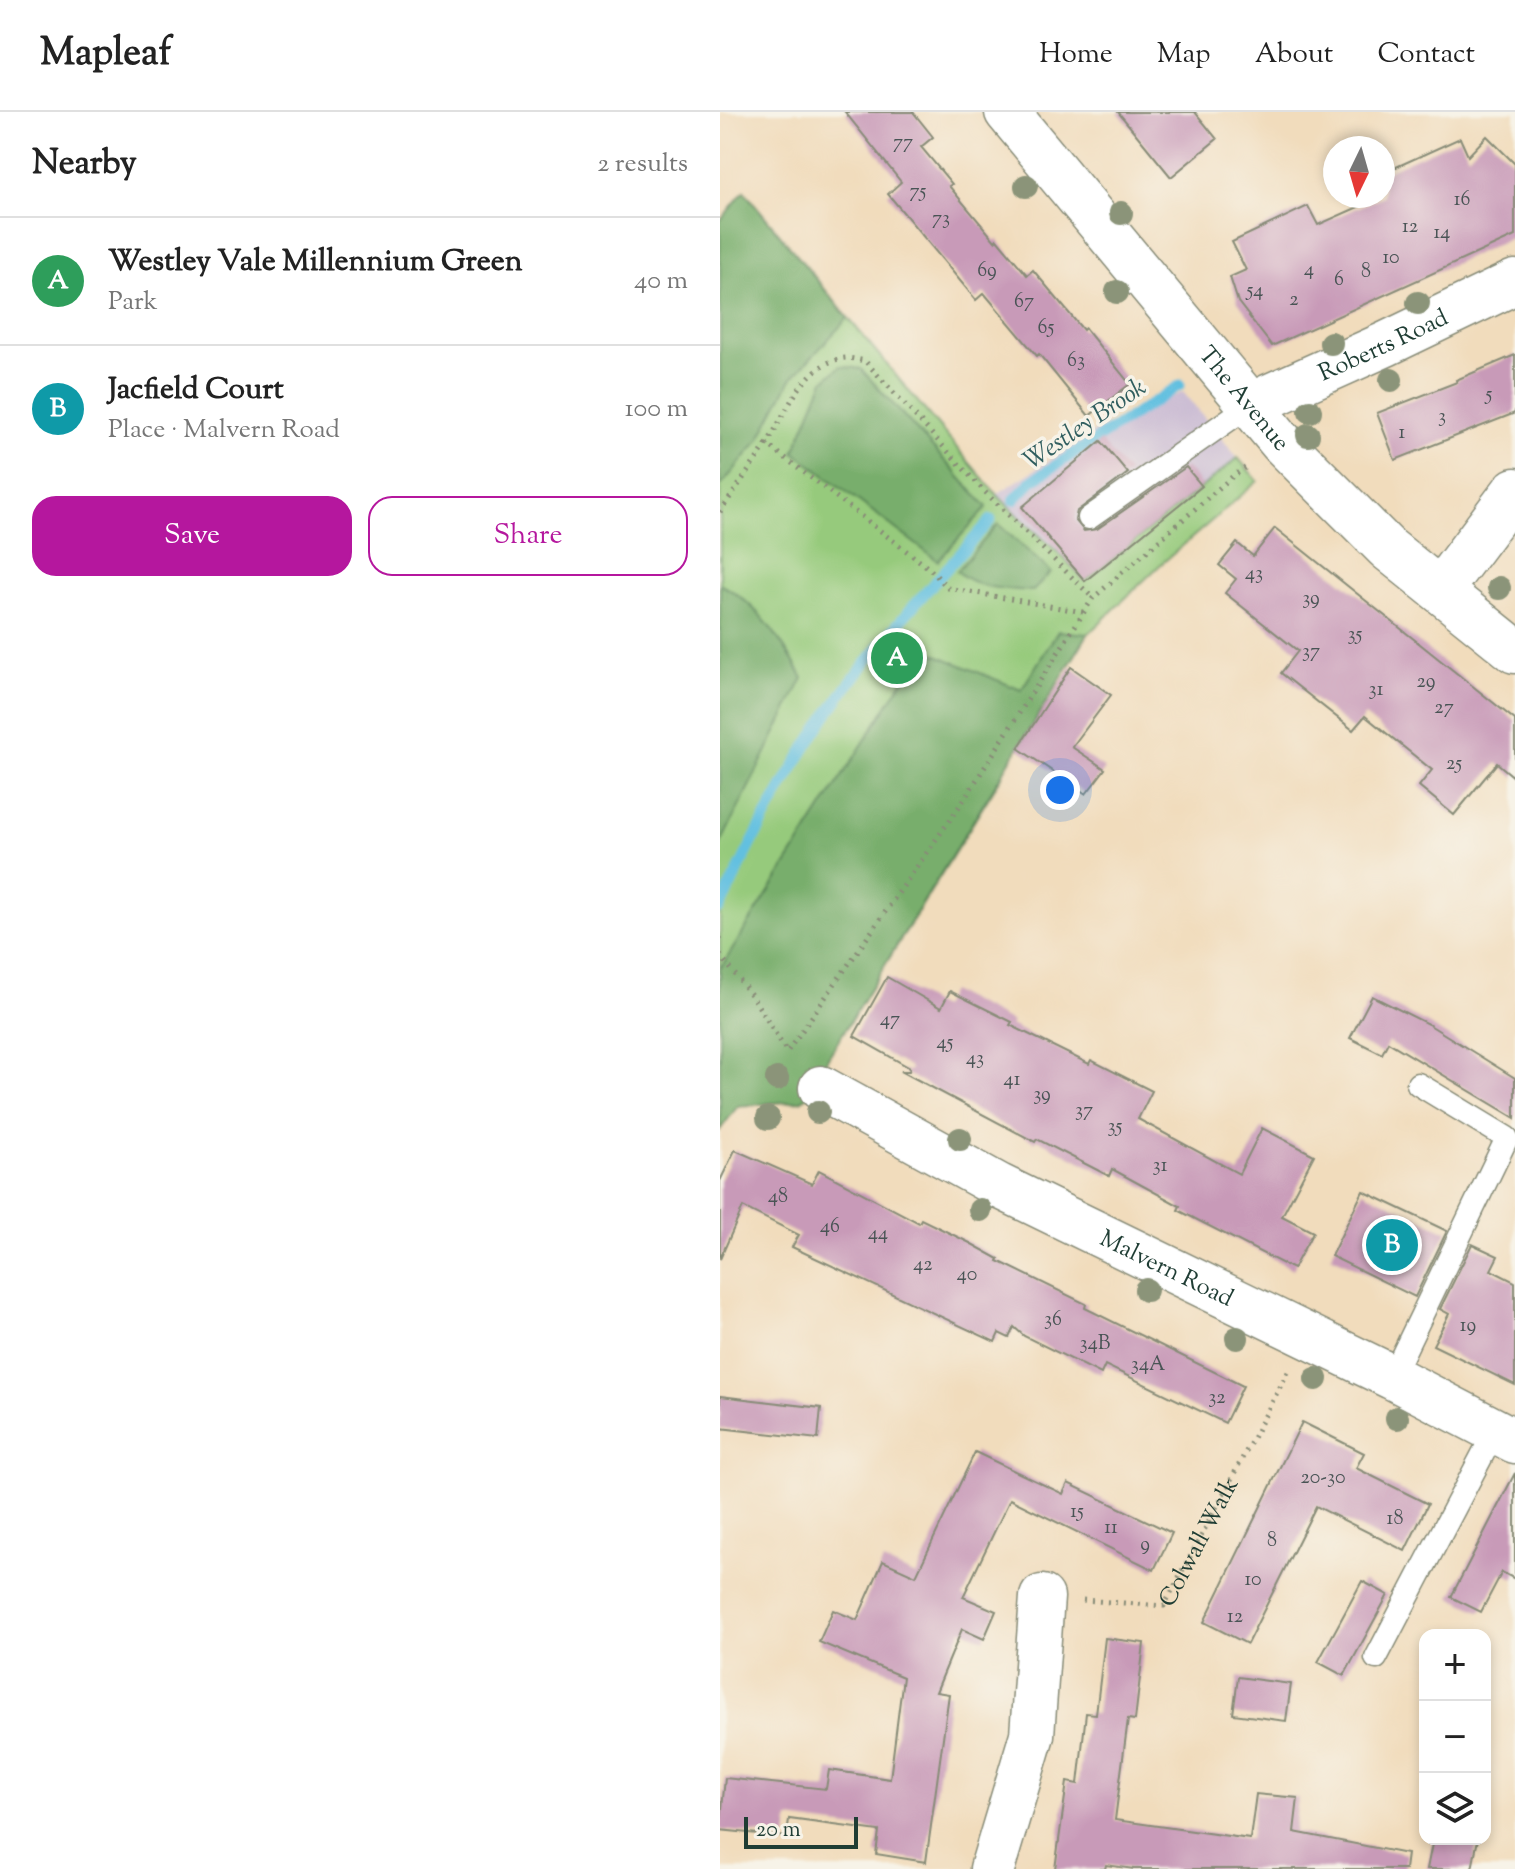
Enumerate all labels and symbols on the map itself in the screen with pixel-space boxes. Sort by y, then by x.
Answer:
house number: 77 [893,129,913,158]
north arrow [1323,136,1395,208]
house number: 75 [910,178,927,207]
house number: 16 [1454,186,1470,215]
house number: 73 [932,205,950,234]
house number: 12 [1402,213,1418,242]
house number: 14 [1434,219,1450,248]
house number: 10 [1382,244,1400,273]
house number: 4 [1304,256,1314,285]
house number: 69 [977,257,997,286]
house number: 8 [1361,258,1371,287]
house number: 6 [1334,266,1344,295]
house number: 54 [1246,277,1263,306]
house number: 2 [1289,286,1299,315]
house number: 67 [1014,288,1034,317]
street label: Roberts Road [1313,301,1455,391]
house number: 65 [1038,314,1055,343]
street label: The Avenue [1189,340,1297,459]
house number: 63 [1067,347,1085,376]
water label: Westley Brook [1017,370,1154,480]
house number: 5 [1485,381,1493,410]
house number: 3 [1438,403,1446,432]
house number: 1 [1399,419,1406,448]
house number: 43 [1245,560,1263,589]
house number: 39 [1302,585,1320,614]
house number: 35 [1348,621,1363,650]
pin: A [871,628,923,688]
house number: 37 [1302,638,1320,667]
house number: 29 [1416,668,1436,697]
house number: 31 [1369,676,1384,705]
house number: 27 [1434,694,1454,723]
house number: 25 [1446,750,1462,779]
your location [1040,770,1080,810]
house number: 47 [880,1006,900,1035]
house number: 45 [937,1029,954,1058]
house number: 43 [966,1045,984,1074]
house number: 41 [1004,1066,1021,1095]
house number: 39 [1033,1081,1051,1110]
house number: 37 [1075,1097,1093,1126]
house number: 35 [1108,1113,1123,1142]
house number: 31 [1153,1152,1168,1181]
house number: 48 [768,1183,788,1212]
house number: 46 [820,1213,840,1242]
pin: B [1366,1215,1418,1275]
house number: 44 [868,1220,888,1249]
street label: Malvern Road [1094,1222,1239,1317]
house number: 42 [913,1251,933,1280]
house number: 40 [957,1261,977,1290]
house number: 36 [1044,1306,1062,1335]
house number: 19 [1460,1312,1476,1341]
house number: 34B [1080,1330,1111,1359]
house number: 34A [1131,1351,1165,1380]
house number: 32 [1208,1384,1226,1413]
house number: 20-30 [1300,1464,1346,1493]
street label: Colwall Walk [1152,1472,1248,1613]
house number: 15 [1070,1498,1084,1527]
house number: 18 [1387,1505,1403,1534]
house number: 11 [1104,1514,1118,1543]
house number: 8 [1267,1527,1277,1556]
house number: 9 [1140,1531,1150,1560]
house number: 10 [1244,1566,1262,1595]
house number: 12 [1227,1603,1243,1632]
scale bar [744,1813,858,1849]

